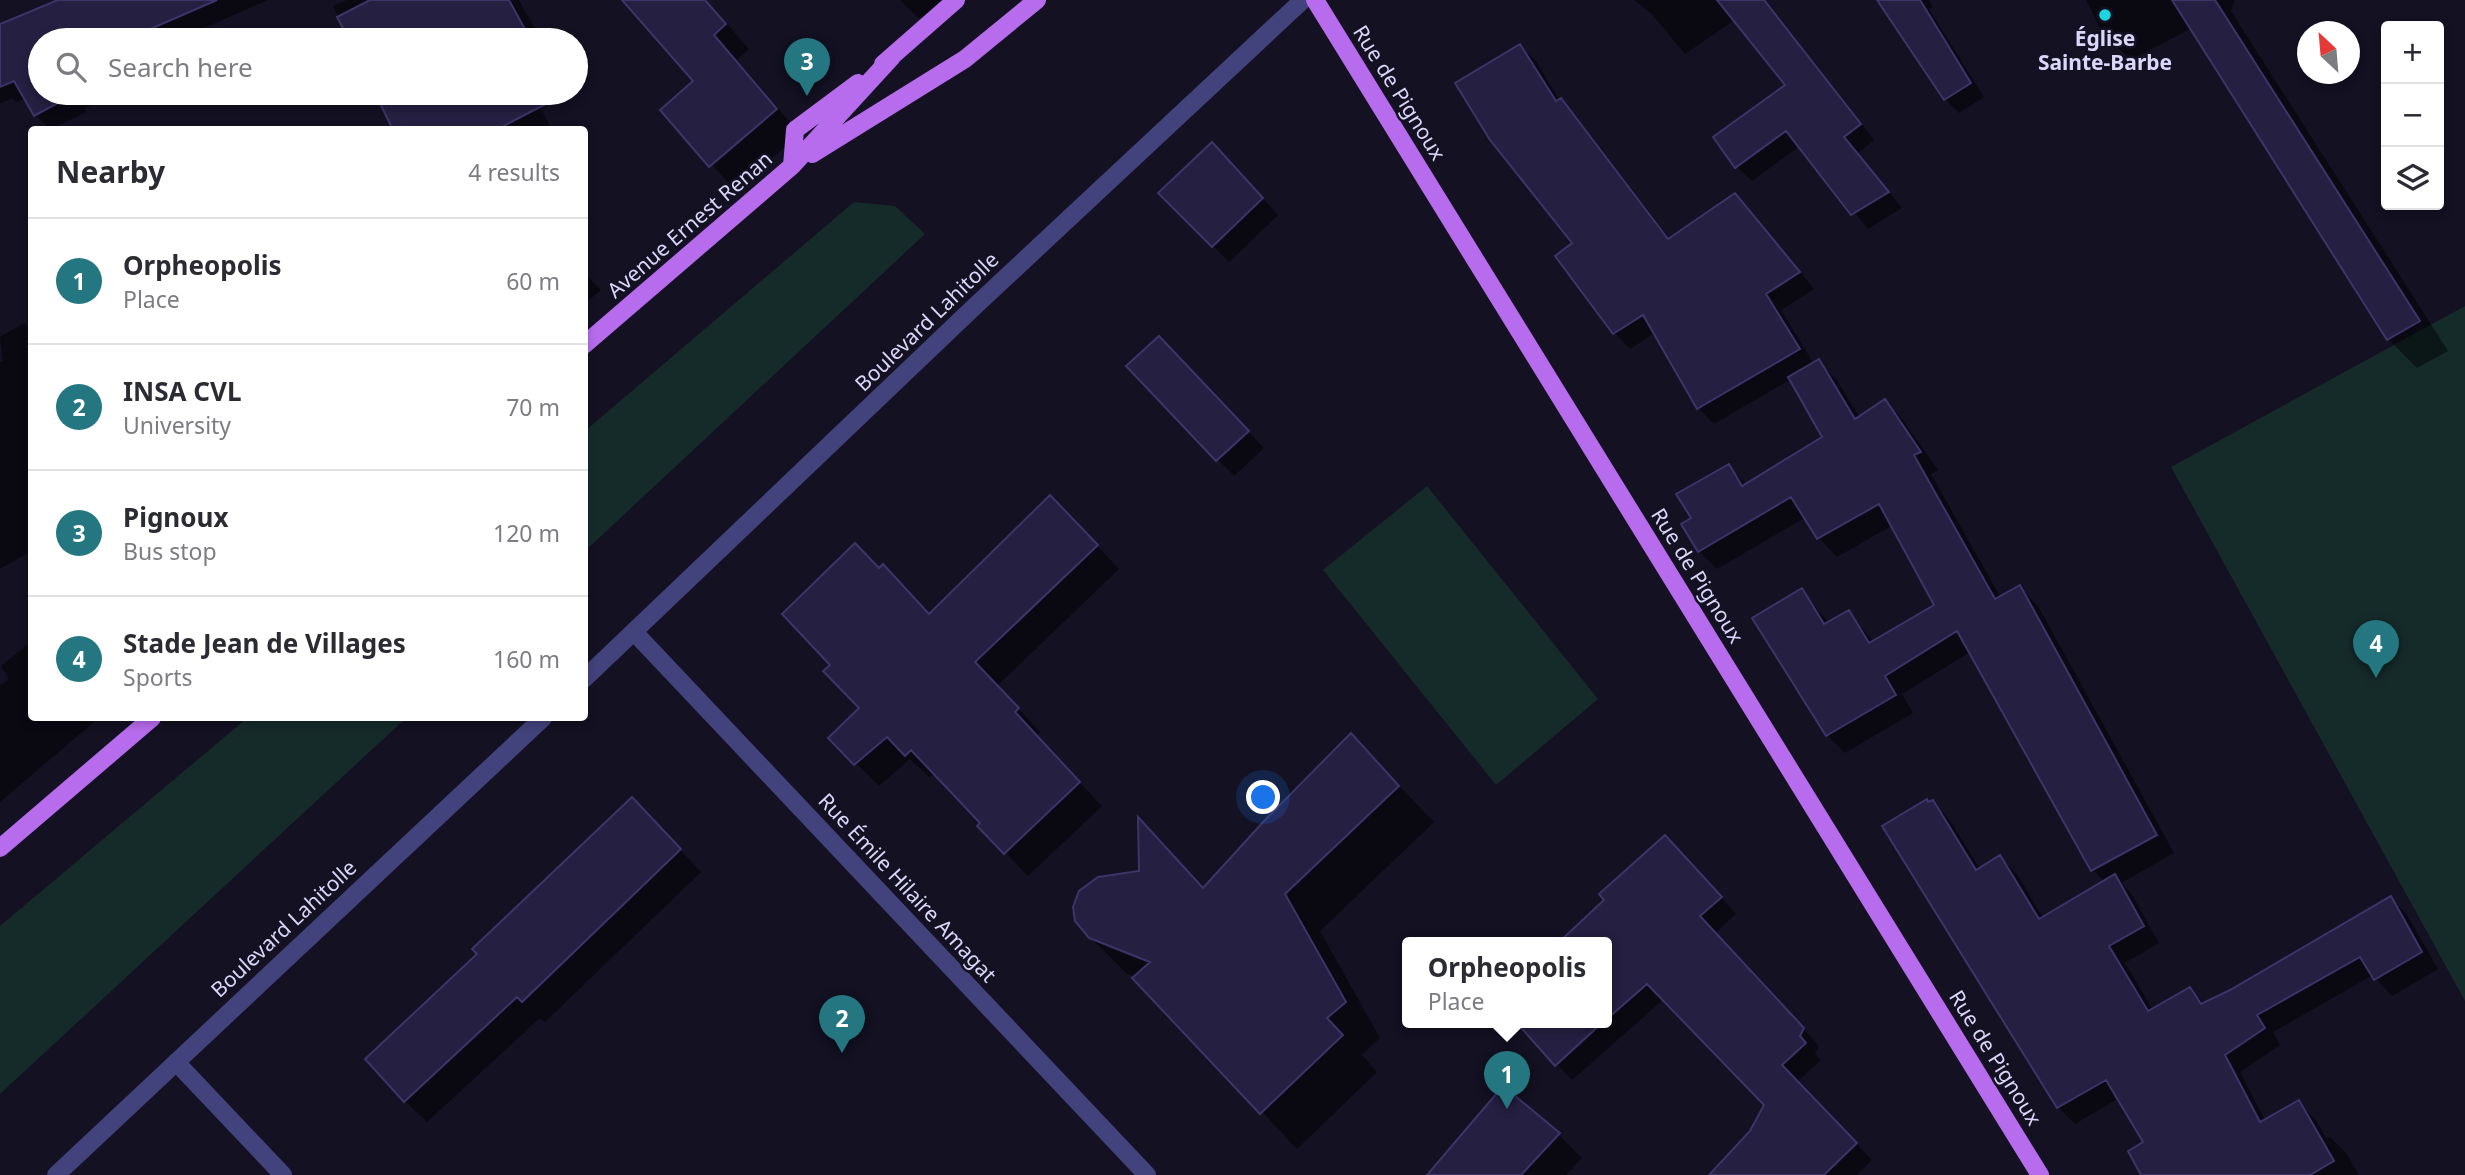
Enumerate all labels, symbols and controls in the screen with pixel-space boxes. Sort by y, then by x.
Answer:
marker: Église Sainte-Barbe [2097,7,2113,23]
street label: Rue de Pignoux [1347,20,1453,165]
north arrow [2297,21,2360,84]
map controls [2381,21,2444,210]
button: + [2381,21,2444,84]
place label: Église Sainte-Barbe [2038,24,2172,76]
search box [28,28,588,105]
pin: 3 [784,38,830,96]
icon: search [52,48,90,86]
text: Search here [108,49,253,85]
button: − [2381,84,2444,147]
street label: Avenue Ernest Renan [601,145,778,304]
button: layers [2381,147,2444,210]
text: Nearby [56,151,165,192]
text: 4 results [468,156,560,188]
street label: Boulevard Lahitolle [848,245,1004,397]
text: Orpheopolis [123,247,282,283]
text: 1 [72,265,86,297]
text: 60 m [506,265,560,297]
text: Place [123,283,180,315]
text: INSA CVL [123,373,241,409]
text: 2 [72,391,86,423]
text: 70 m [506,391,560,423]
text: University [123,409,231,441]
text: Pignoux [123,499,228,535]
street label: Rue de Pignoux [1645,503,1751,648]
text: 3 [72,517,86,549]
text: 120 m [493,517,560,549]
text: Bus stop [123,535,217,567]
pin: 4 [2353,620,2399,678]
text: Stade Jean de Villages [123,625,406,661]
text: 4 [72,643,86,675]
text: 160 m [493,643,560,675]
text: Sports [123,661,193,693]
your location [1246,780,1280,814]
street label: Rue Émile Hilaire Amagat [813,787,1003,988]
street label: Boulevard Lahitolle [205,853,362,1003]
popup [1402,937,1612,1028]
text: Orpheopolis [1428,949,1586,985]
text: Place [1428,985,1484,1017]
street label: Rue de Pignoux [1943,985,2049,1130]
pin: 2 [819,995,865,1053]
pin: 1 [1484,1051,1530,1109]

